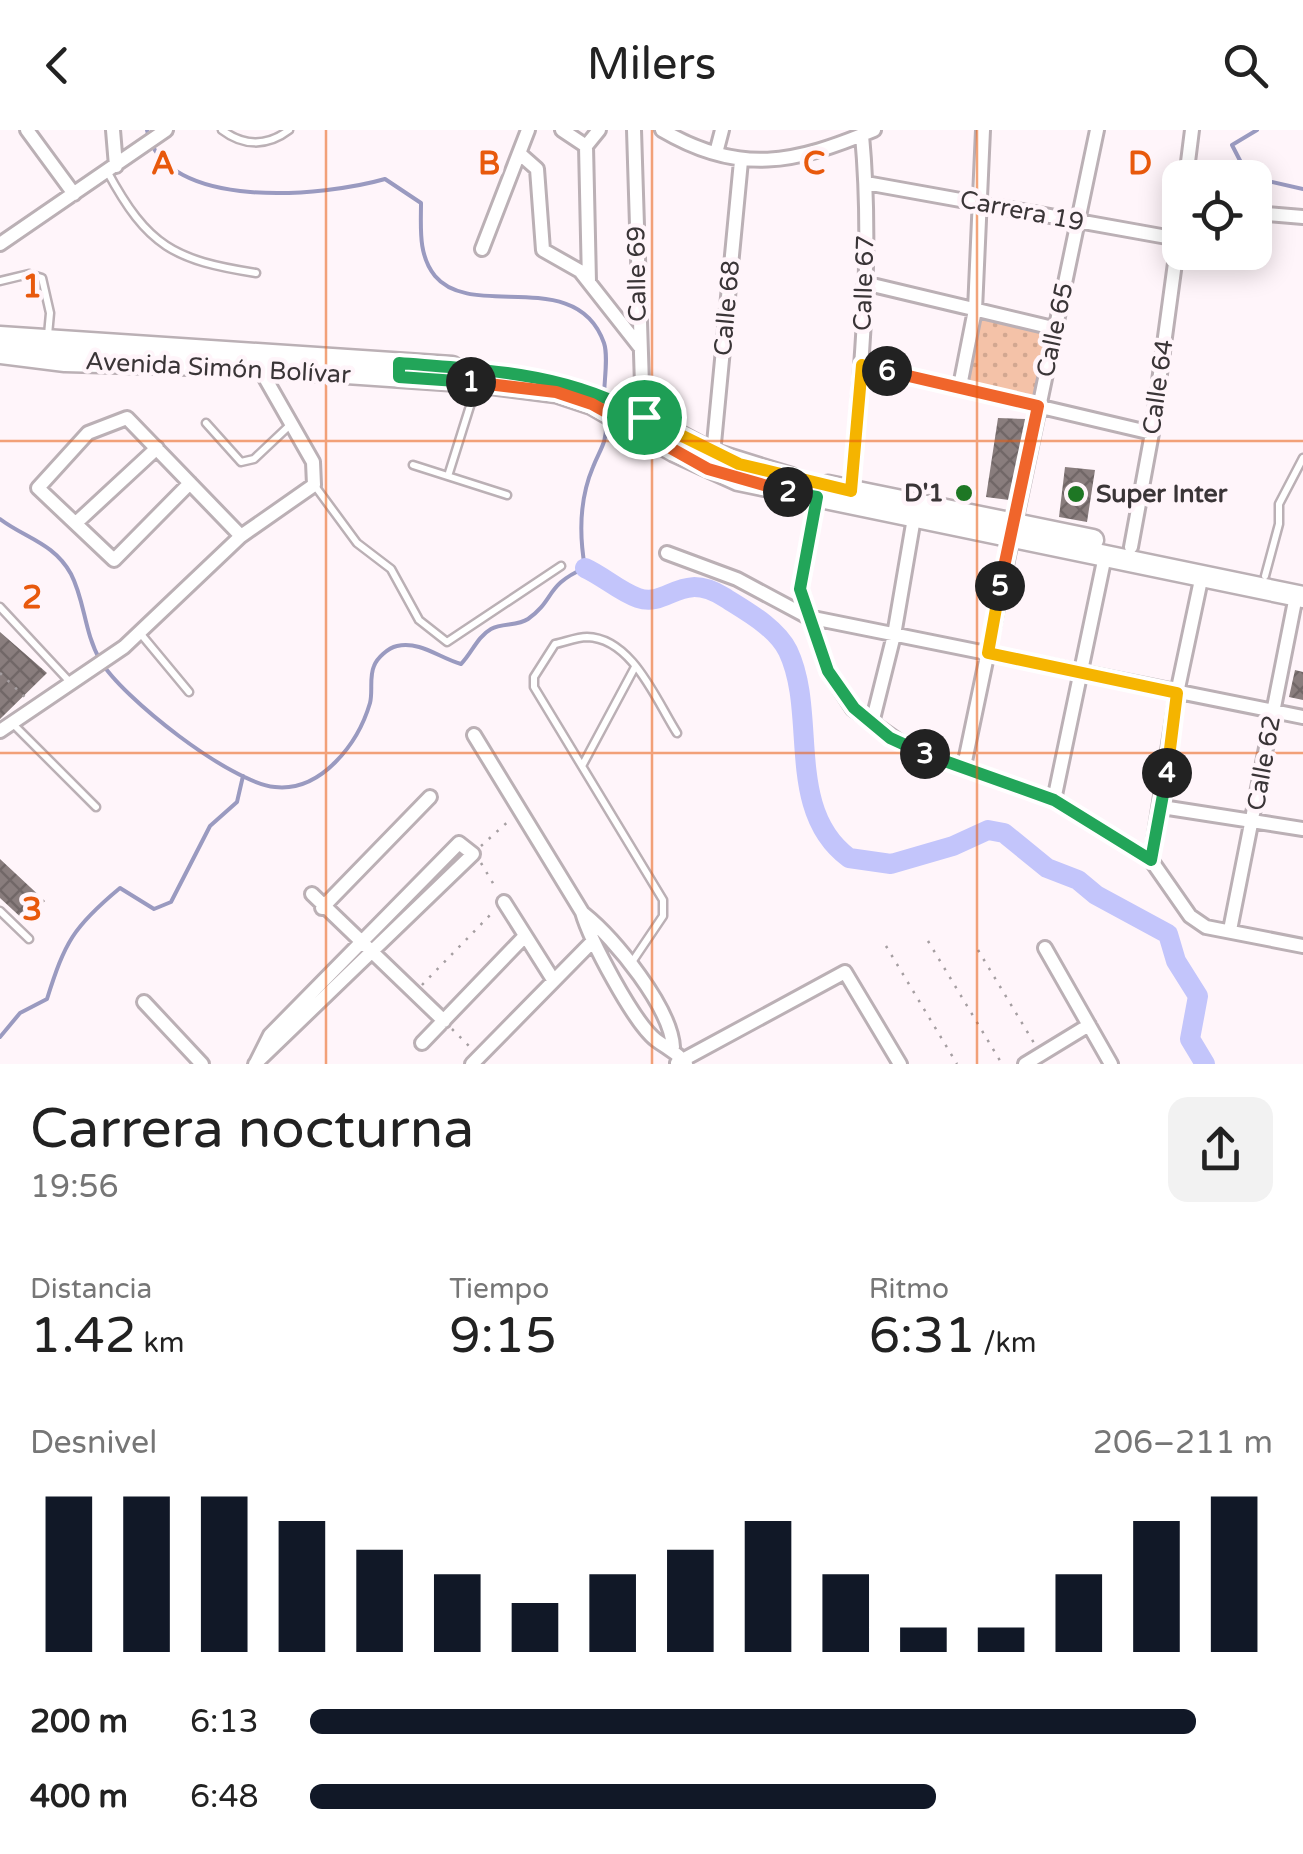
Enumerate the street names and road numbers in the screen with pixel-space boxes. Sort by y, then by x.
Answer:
street label: Carrera 19 [957,184,1087,238]
street label: Calle 69 [621,226,653,322]
street label: Calle 67 [847,235,881,331]
street label: Calle 68 [708,259,746,357]
street label: Calle 65 [1030,280,1080,380]
street label: Calle 64 [1136,337,1180,437]
street label: Avenida Simón Bolívar [85,346,352,390]
street label: Calle 62 [1241,713,1287,813]

